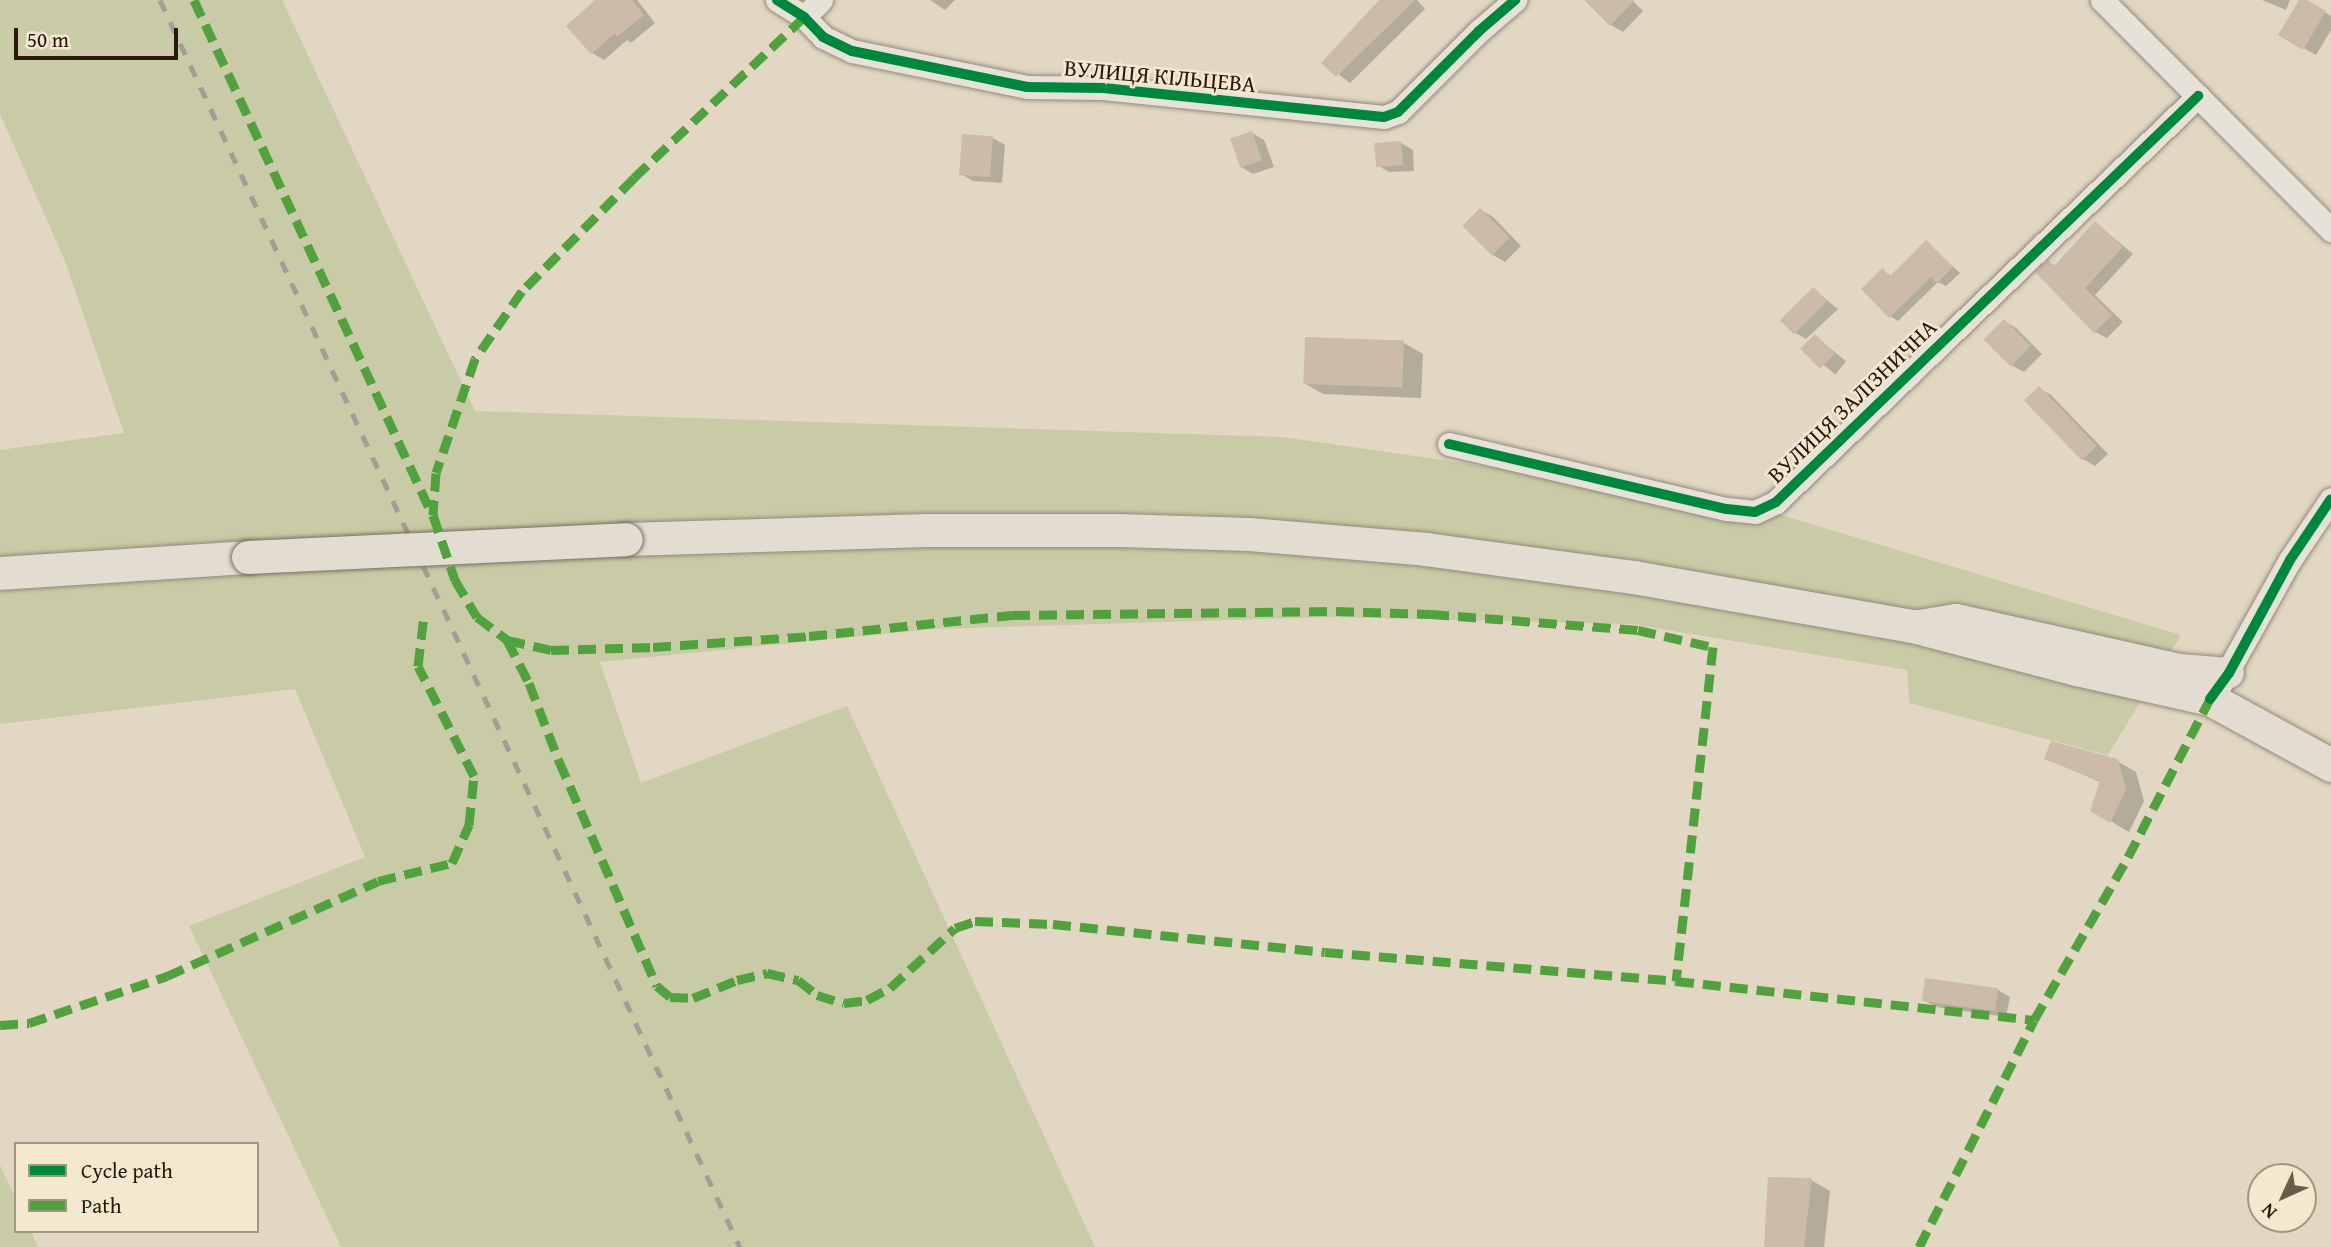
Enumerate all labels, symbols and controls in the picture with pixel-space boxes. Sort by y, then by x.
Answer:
scale bar [18,14,182,58]
text: 50 m [27,24,69,55]
street label: ВУЛИЦЯ КІЛЬЦЕВА [1063,54,1257,98]
street label: ВУЛИЦЯ ЗАЛІЗНИЧНА [1762,313,1942,489]
legend [14,1142,259,1233]
text: Cycle path [81,1155,173,1186]
north arrow [2247,1163,2317,1233]
text: Path [81,1190,121,1221]
text: N [2254,1197,2283,1226]

